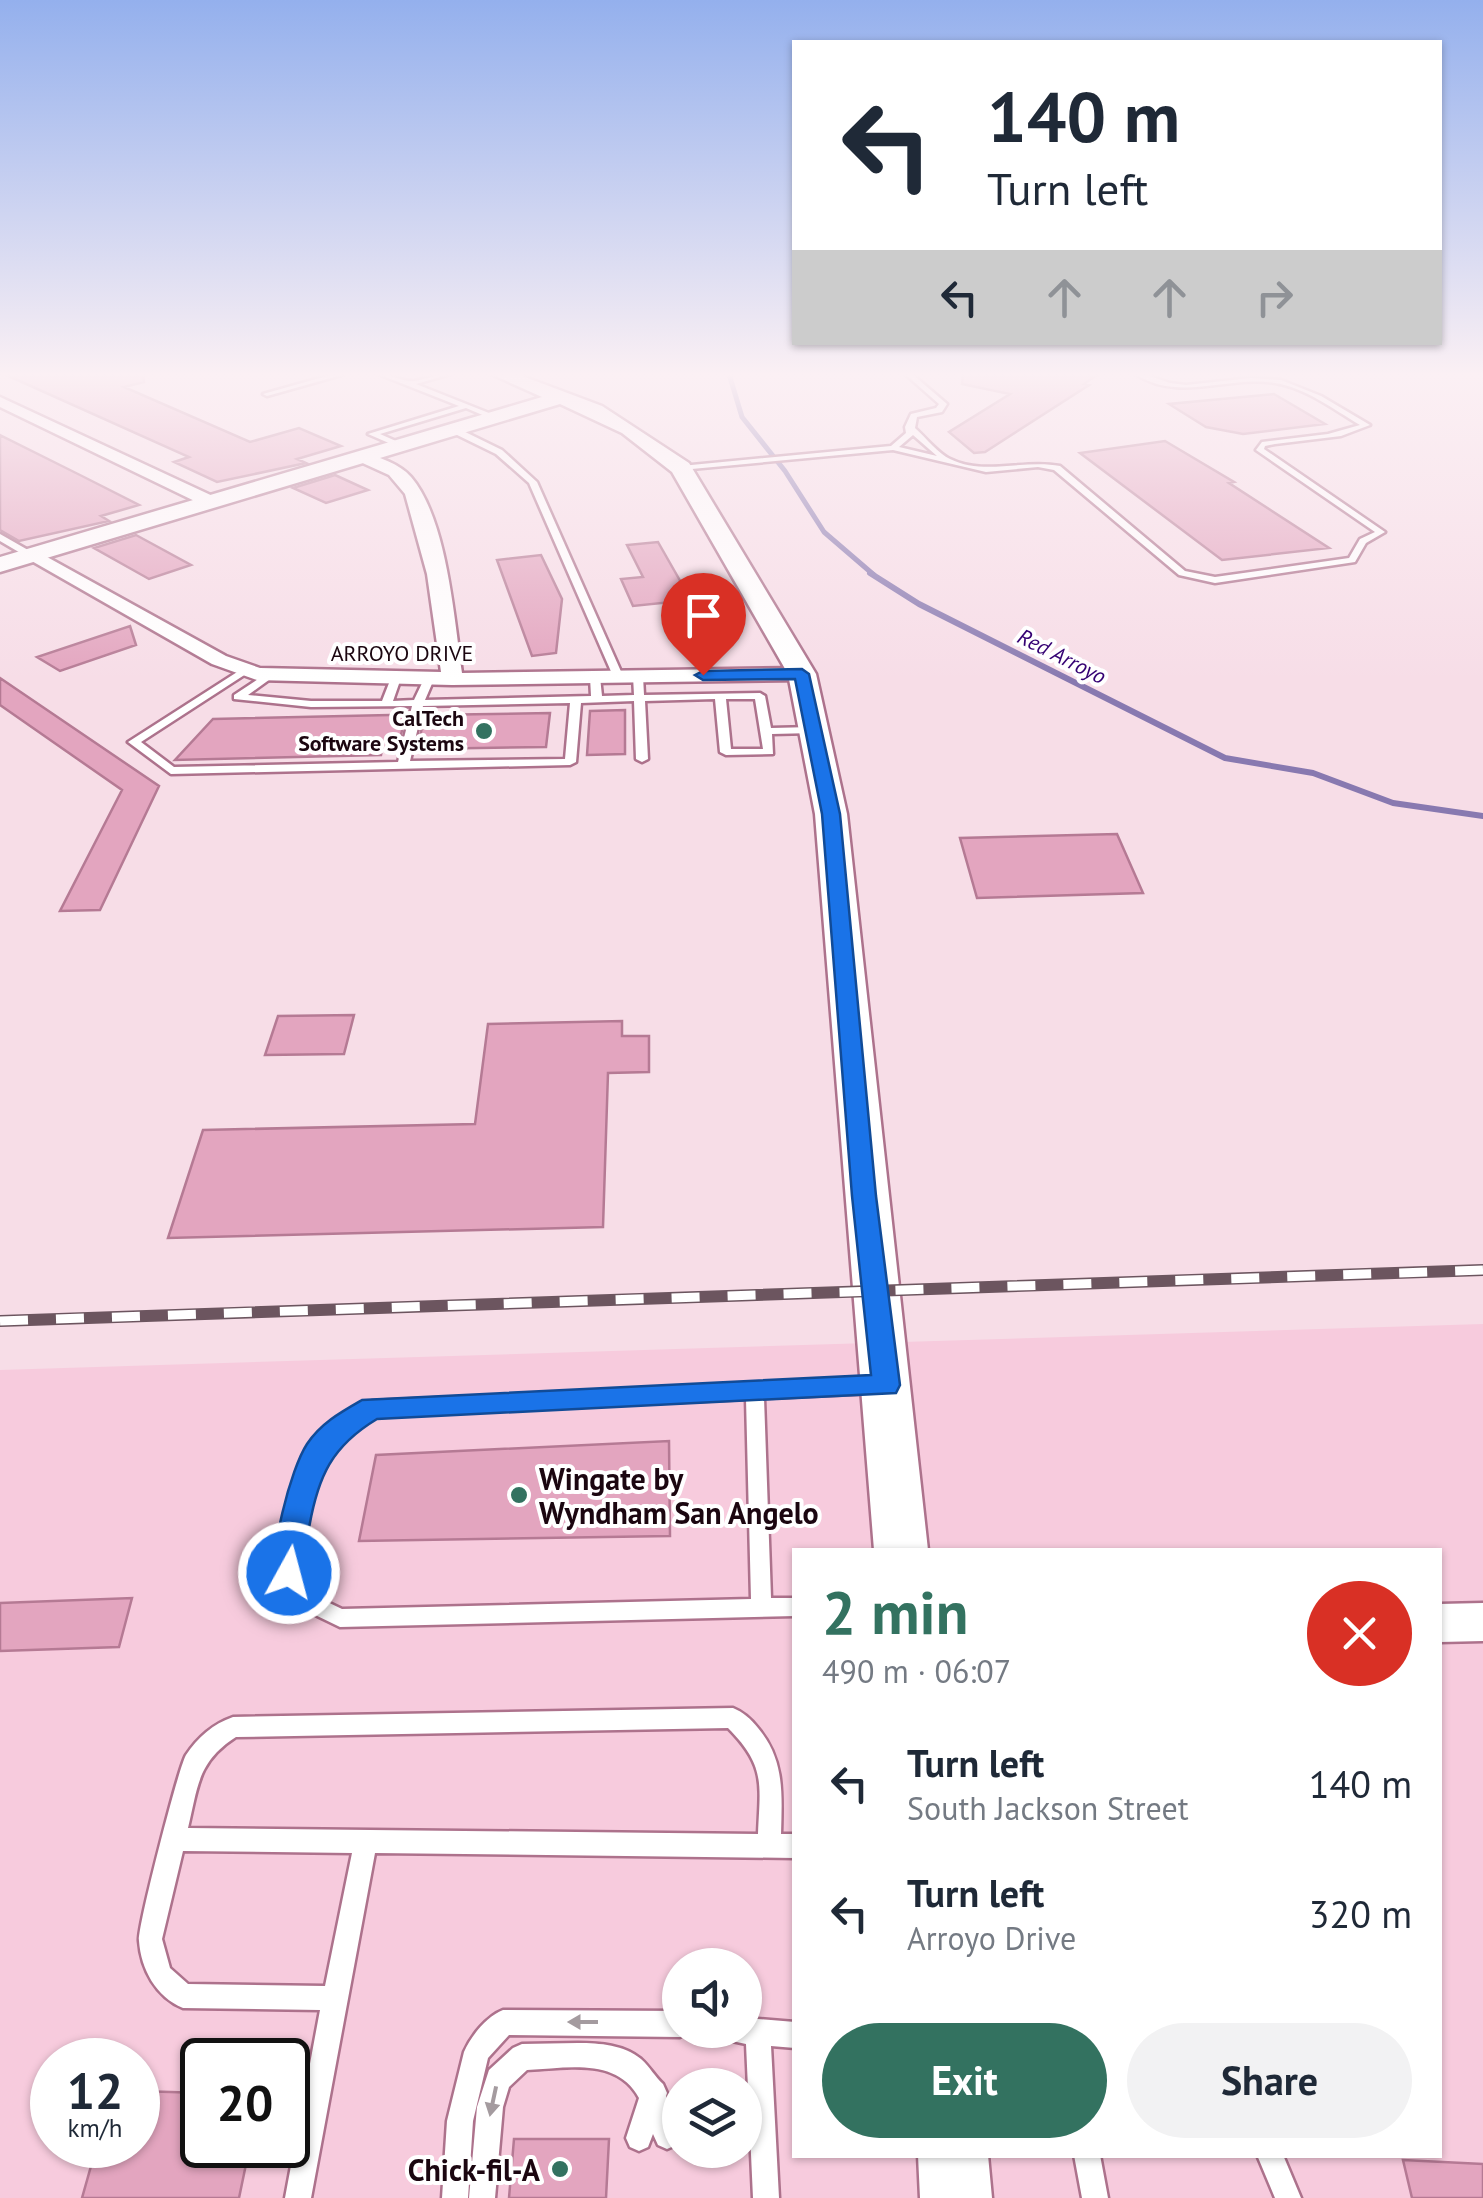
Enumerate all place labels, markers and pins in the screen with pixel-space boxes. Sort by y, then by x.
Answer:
pin [661,573,746,676]
place label: CalTech Software Systems [298,704,464,757]
marker: CalTech Software Systems [473,720,495,742]
place label: Wingate by Wyndham San Angelo [539,1459,819,1532]
marker: Wingate by Wyndham San Angelo [508,1484,530,1506]
place label: Chick-fil-A [408,2150,541,2189]
marker: Chick-fil-A [549,2158,571,2180]

